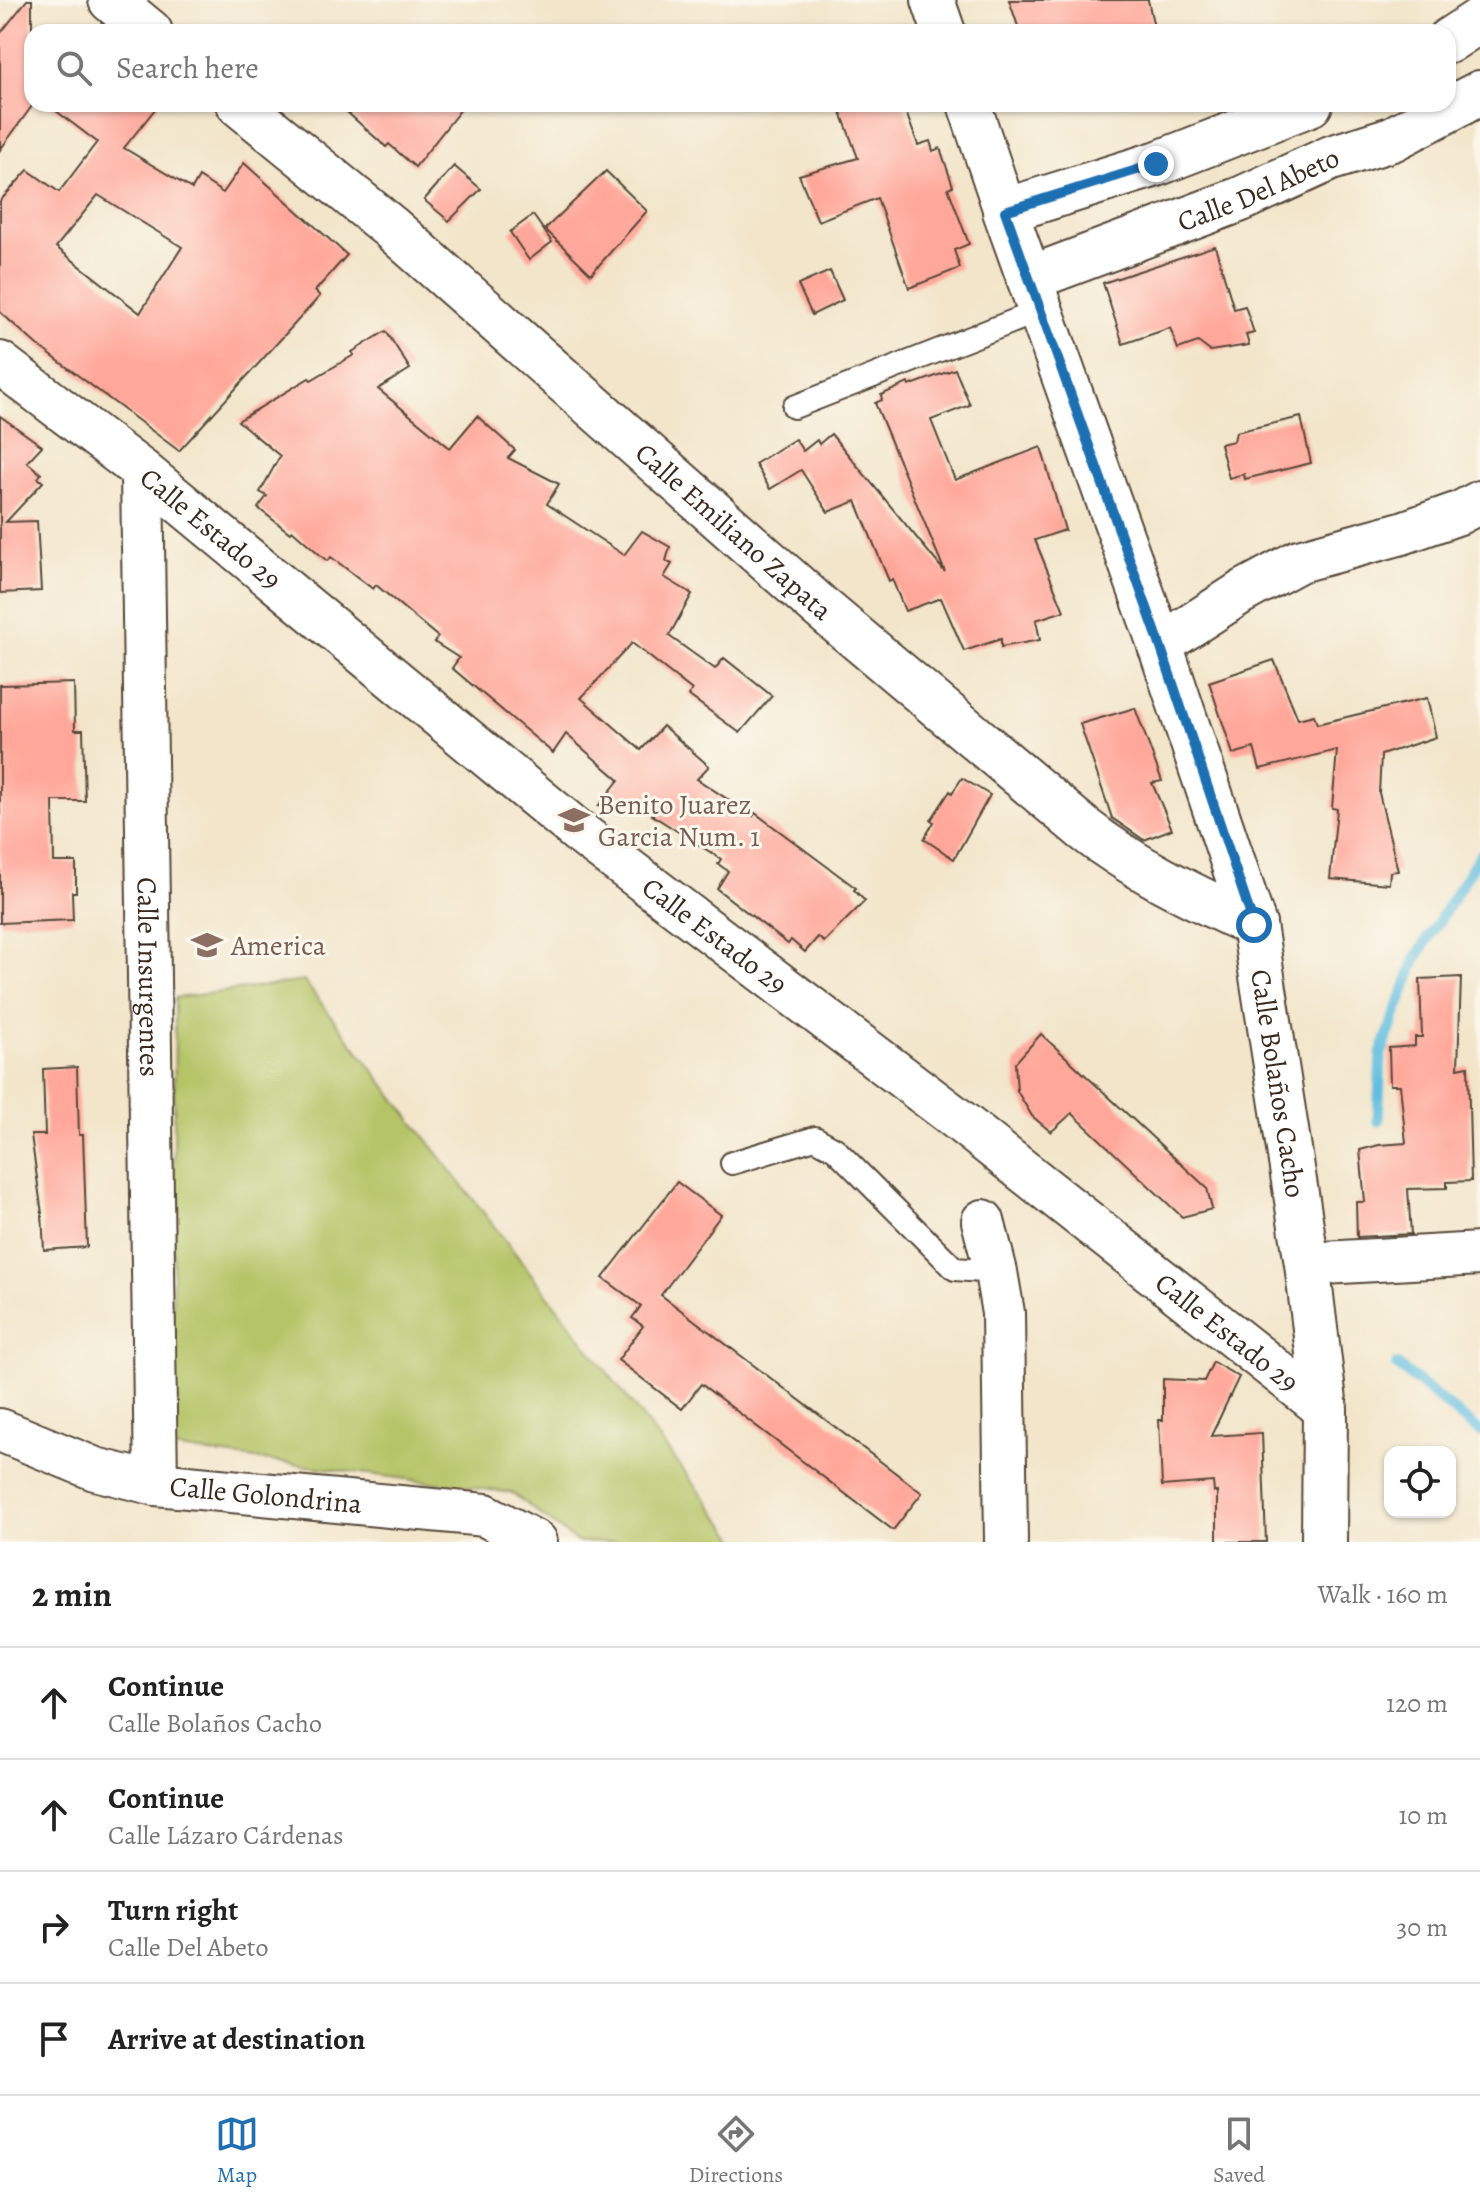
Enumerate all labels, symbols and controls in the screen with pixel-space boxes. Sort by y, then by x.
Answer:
search box [24,24,1456,112]
icon: search [52,46,96,90]
text: Search here [116,48,259,88]
street label: Calle Del Abeto [1172,139,1344,241]
route end [1138,146,1174,182]
street label: Calle Emiliano Zapata [627,434,840,629]
street label: Calle Estado 29 [132,459,289,599]
place label: Benito Juarez Garcia Num. 1 [598,786,760,856]
school or university icon: Benito Juarez Garcia Num. 1 [557,803,591,837]
street label: Calle Estado 29 [634,869,795,1003]
street label: Calle Insurgentes [128,877,168,1077]
route start [1236,907,1272,943]
place label: America [230,927,326,965]
school or university icon: America [190,928,224,962]
street label: Calle Bolaños Cacho [1241,967,1314,1200]
street label: Calle Estado 29 [1147,1264,1306,1401]
map controls [1384,1446,1456,1518]
button: locate [1384,1446,1456,1518]
street label: Calle Golondrina [168,1467,364,1523]
text: 2 min [32,1571,112,1618]
text: Walk · 160 m [1317,1577,1448,1612]
text: Continue [108,1666,224,1706]
icon: ahead [32,1681,76,1725]
text: 120 m [1386,1686,1448,1721]
text: Calle Bolaños Cacho [108,1706,322,1741]
text: Continue [108,1778,224,1818]
icon: ahead [32,1793,76,1837]
text: 10 m [1398,1798,1448,1833]
text: Calle Lázaro Cárdenas [108,1818,344,1853]
text: Turn right [108,1890,238,1930]
icon: right [32,1905,76,1949]
text: 30 m [1397,1910,1448,1945]
text: Calle Del Abeto [108,1930,268,1965]
icon: arrive [32,2017,76,2061]
text: Arrive at destination [108,2019,365,2059]
tab: Map [215,2112,259,2190]
tab: Directions [689,2112,783,2190]
tab: Saved [1213,2112,1265,2190]

